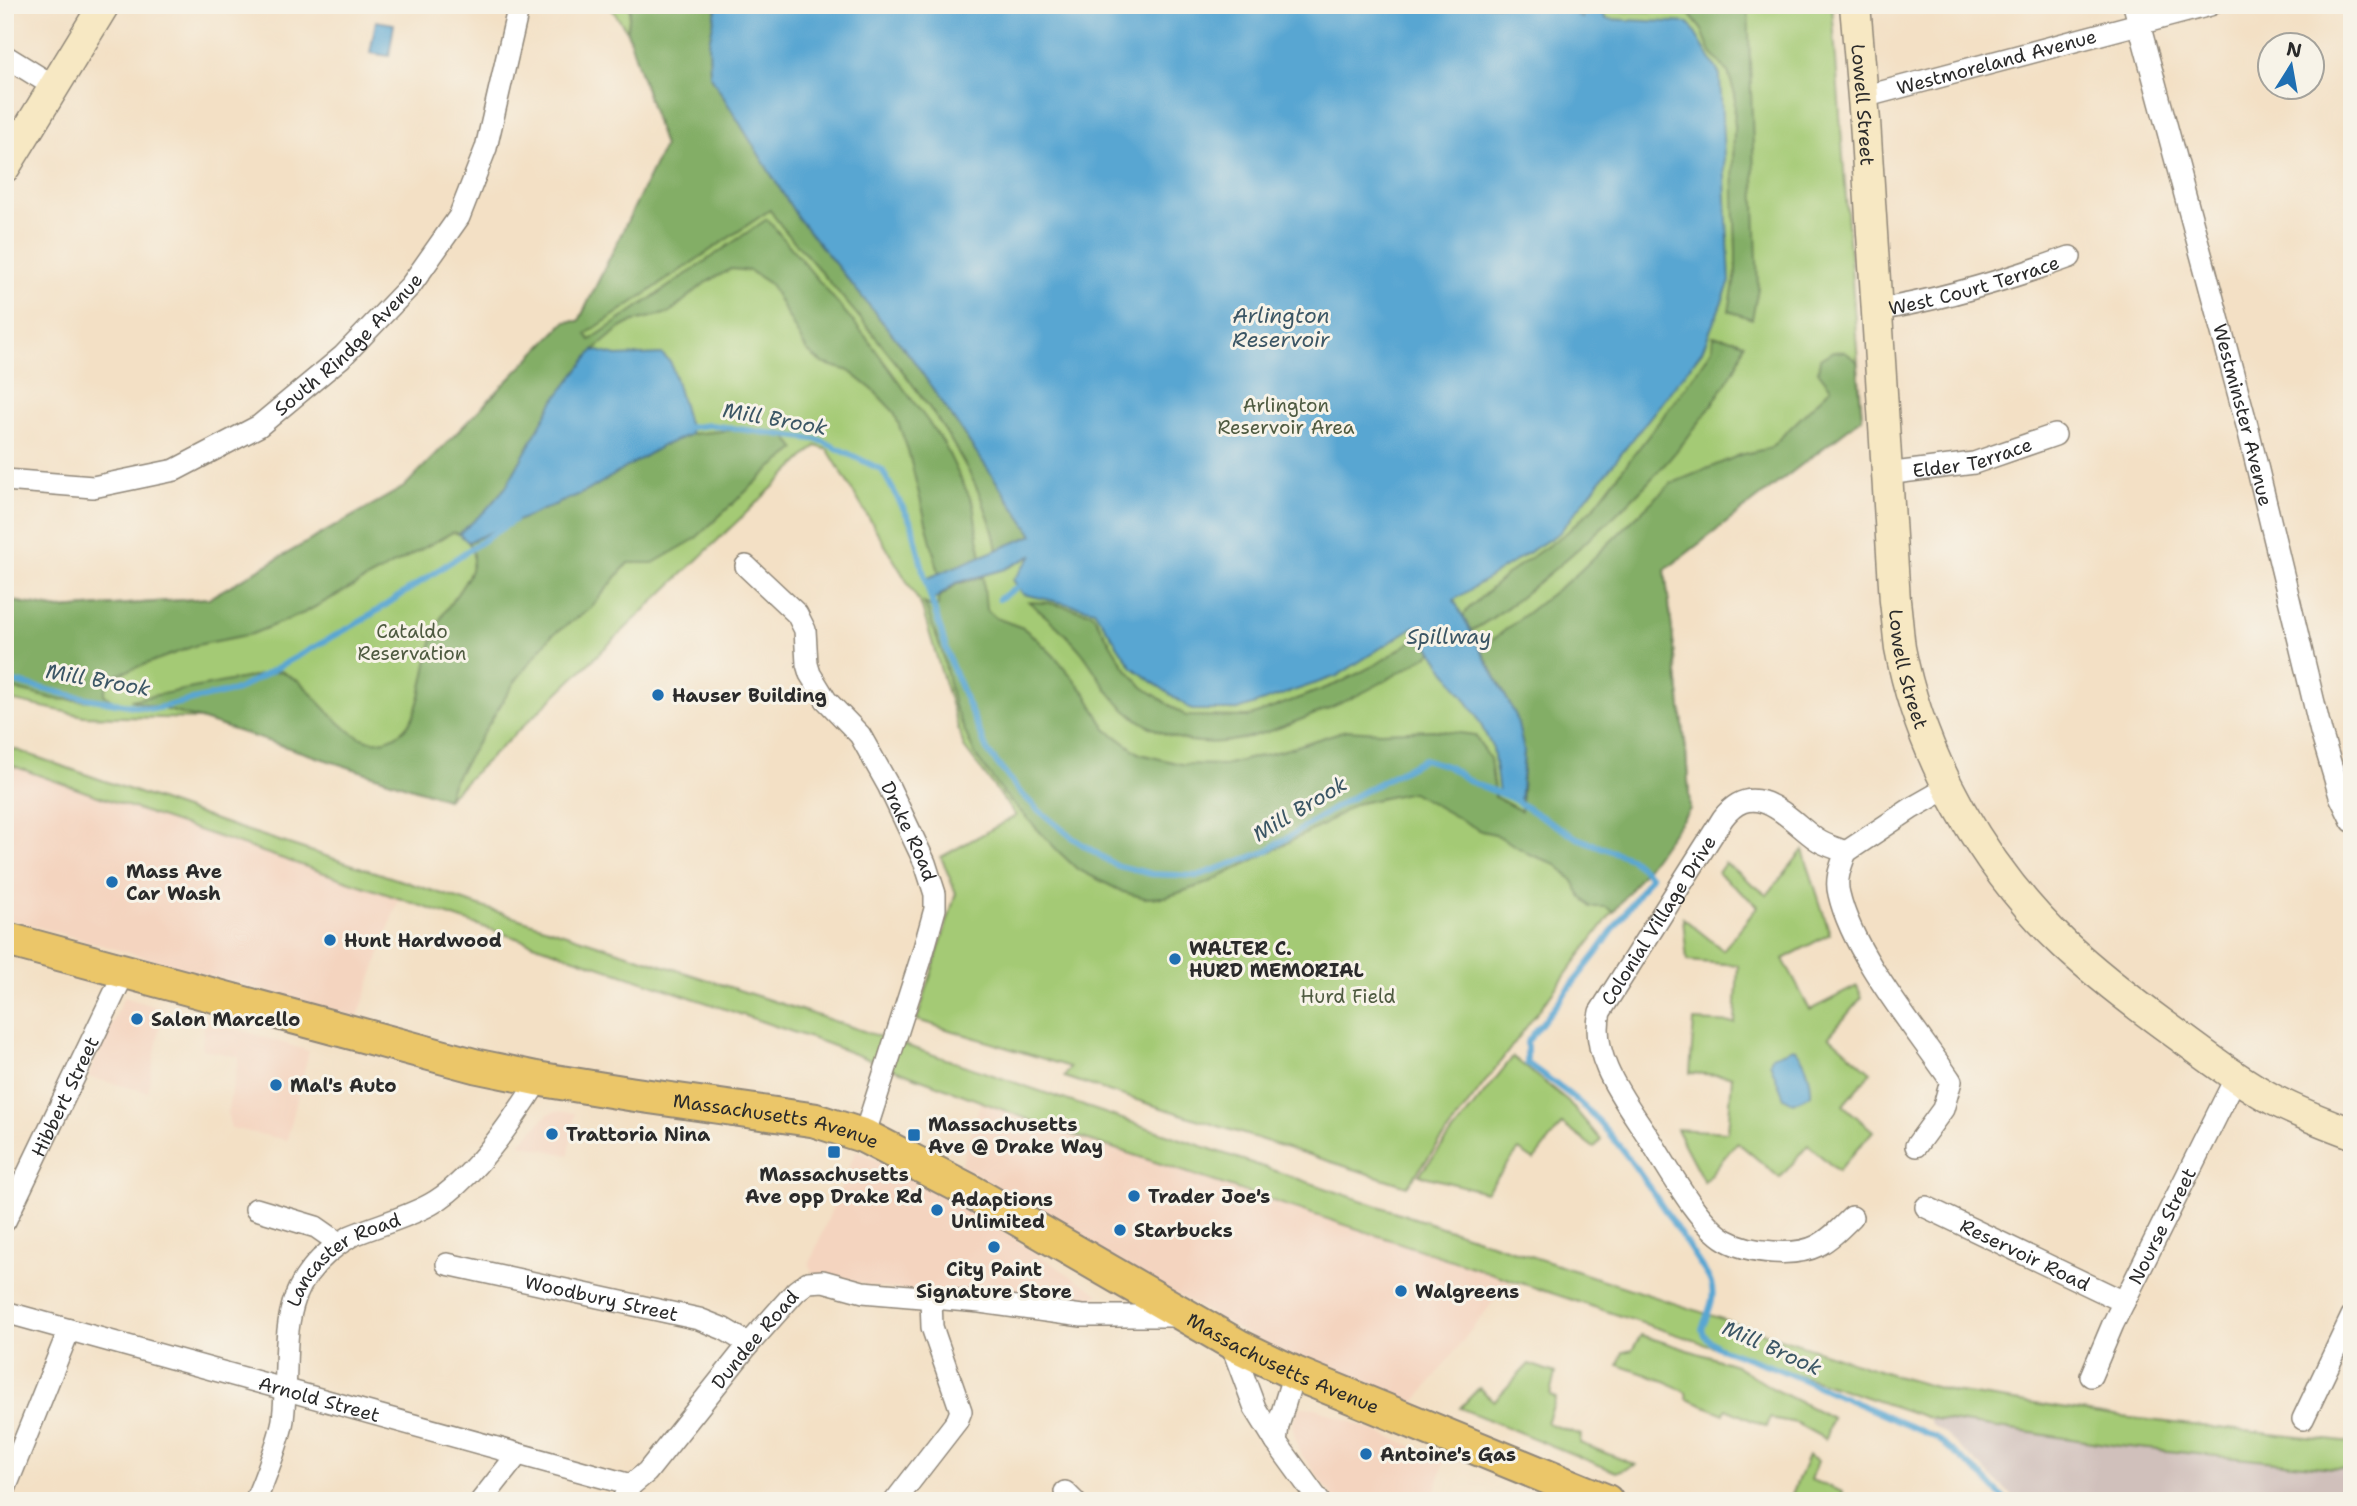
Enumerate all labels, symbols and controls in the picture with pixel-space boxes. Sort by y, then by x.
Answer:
street label: Westmoreland Avenue [1894,23,2099,100]
north arrow [2256,32,2326,102]
text: N [2284,36,2304,64]
street label: Lowell Street [1846,43,1880,166]
street label: West Court Terrace [1886,249,2063,320]
street label: South Rindge Avenue [269,268,428,421]
water label: Arlington Reservoir [1232,302,1331,354]
street label: Westminster Avenue [2208,321,2279,508]
park label: Arlington Reservoir Area [1217,393,1355,440]
water label: Mill Brook [720,396,830,442]
street label: Elder Terrace [1911,431,2035,483]
street label: Lowell Street [1884,608,1934,732]
park label: Cataldo Reservation [358,619,466,666]
water label: Spillway [1407,623,1491,651]
water label: Mill Brook [43,657,153,703]
place label: Hauser Building [672,683,827,708]
marker: Hauser Building [650,687,666,703]
water label: Mill Brook [1247,770,1353,848]
street label: Drake Road [876,777,942,884]
street label: Colonial Village Drive [1595,831,1721,1010]
place label: Mass Ave Car Wash [126,859,222,906]
marker: Mass Ave Car Wash [104,874,120,890]
place label: Hunt Hardwood [344,928,502,953]
marker: Hunt Hardwood [322,932,338,948]
place label: WALTER C. HURD MEMORIAL [1189,936,1364,983]
marker: WALTER C. HURD MEMORIAL [1167,951,1183,967]
park label: Hurd Field [1300,984,1396,1009]
place label: Salon Marcello [151,1007,300,1032]
marker: Salon Marcello [129,1011,145,1027]
street label: Hibbert Street [25,1032,104,1161]
place label: Mal's Auto [290,1073,397,1098]
marker: Mal's Auto [268,1077,284,1093]
street label: Massachusetts Avenue [671,1088,883,1154]
place label: Massachusetts Ave @ Drake Way [928,1112,1103,1159]
place label: Trattoria Nina [566,1122,710,1147]
marker: Trattoria Nina [544,1126,560,1142]
marker: Massachusetts Ave @ Drake Way [906,1127,922,1143]
marker: Massachusetts Ave opp Drake Rd [826,1144,842,1160]
place label: Massachusetts Ave opp Drake Rd [745,1162,923,1209]
street label: Nourse Street [2122,1163,2201,1288]
place label: Trader Joe's [1148,1184,1270,1209]
place label: Adaptions Unlimited [951,1187,1053,1234]
marker: Trader Joe's [1126,1188,1142,1204]
marker: Adaptions Unlimited [929,1202,945,1218]
street label: Lancaster Road [281,1206,404,1310]
street label: Reservoir Road [1956,1213,2094,1296]
place label: Starbucks [1134,1218,1233,1243]
marker: Starbucks [1112,1222,1128,1238]
marker: City Paint Signature Store [986,1239,1002,1255]
place label: City Paint Signature Store [916,1257,1072,1304]
street label: Woodbury Street [522,1269,680,1327]
place label: Walgreens [1415,1279,1519,1304]
marker: Walgreens [1393,1283,1409,1299]
street label: Dundee Road [706,1284,804,1394]
street label: Massachusetts Avenue [1183,1307,1383,1419]
water label: Mill Brook [1718,1314,1826,1382]
street label: Arnold Street [256,1370,383,1428]
place label: Antoine's Gas [1380,1442,1516,1467]
marker: Antoine's Gas [1358,1446,1374,1462]

